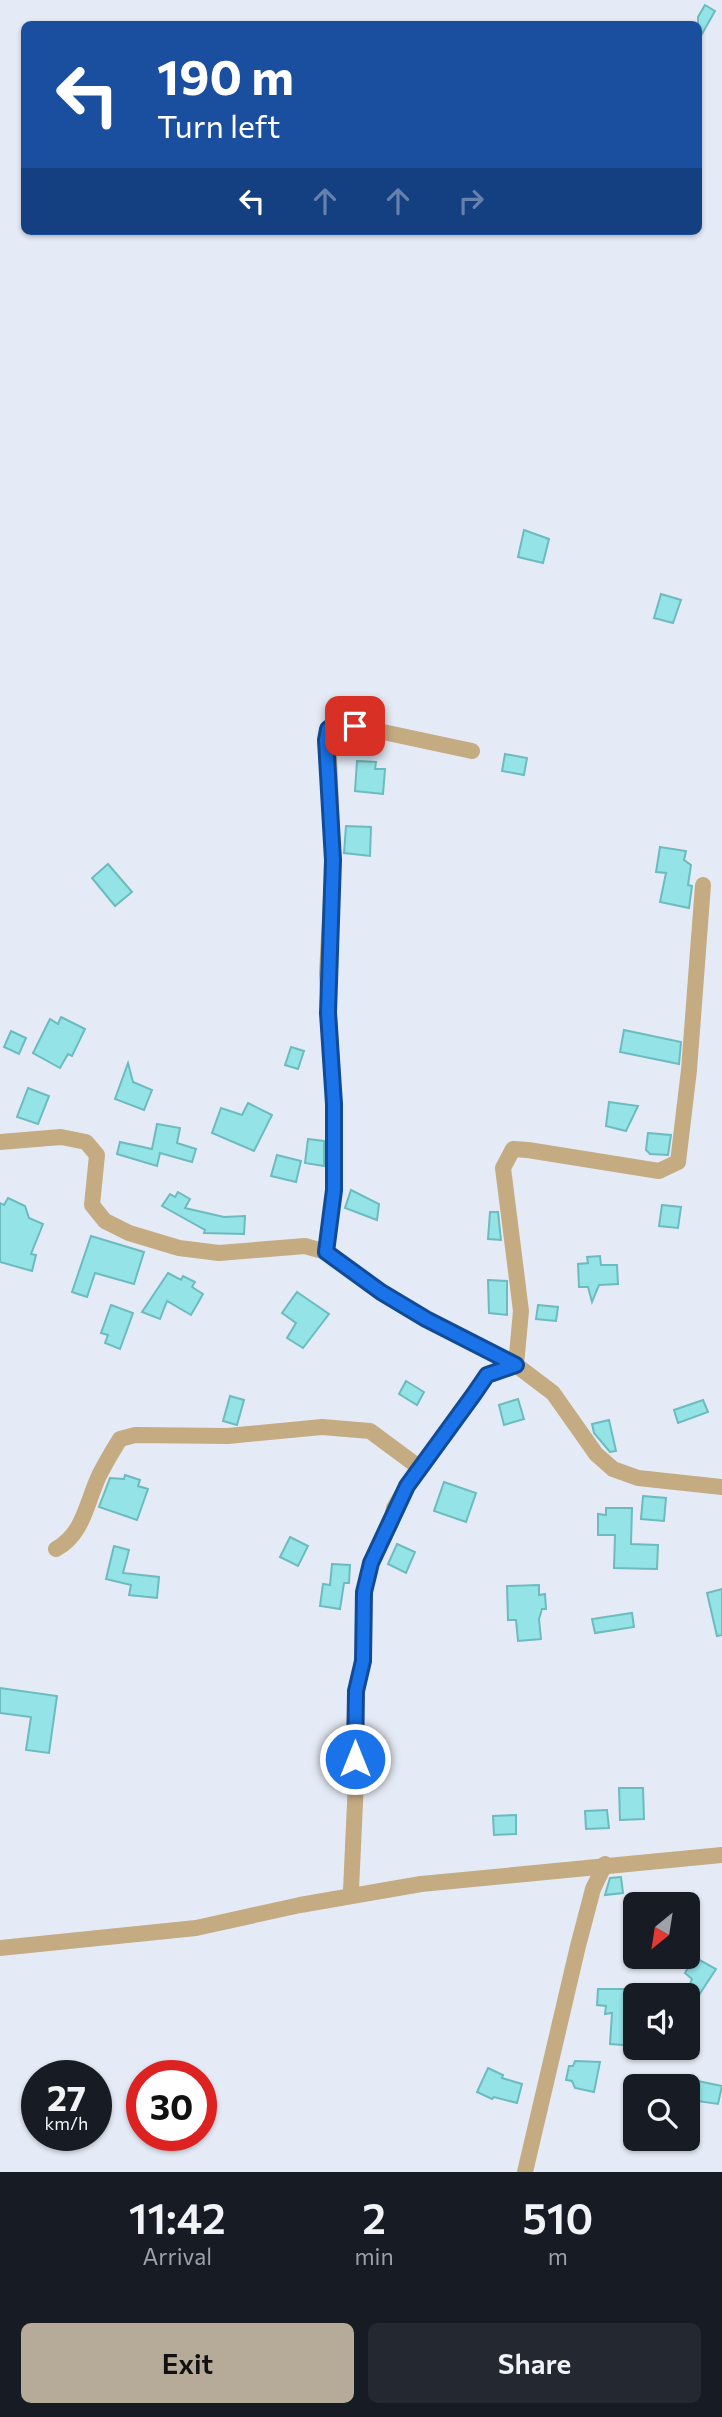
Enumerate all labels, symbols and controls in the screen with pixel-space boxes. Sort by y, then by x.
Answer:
text: 190 m [157,45,294,105]
icon: left [42,49,133,140]
text: Turn left [157,105,281,145]
icon: left [233,182,271,220]
icon: ahead [306,182,344,220]
icon: ahead [379,182,417,220]
icon: right [452,182,490,220]
pin [325,696,385,756]
icon: arrive [336,707,374,745]
position arrow [318,1722,392,1796]
north arrow [623,1892,700,1969]
map controls [623,1892,700,2151]
button: sound [623,1983,700,2060]
speed limit sign: 30 [126,2060,217,2151]
button: search [623,2074,700,2151]
text: 27 [47,2075,86,2118]
text: km/h [45,2112,88,2134]
text: 11:42 [129,2191,226,2243]
text: 2 [362,2191,386,2243]
text: 510 [522,2191,593,2243]
text: Arrival [142,2242,212,2270]
text: min [354,2242,394,2270]
text: m [548,2242,568,2270]
button: Exit [21,2323,354,2403]
button: Share [368,2323,701,2403]

